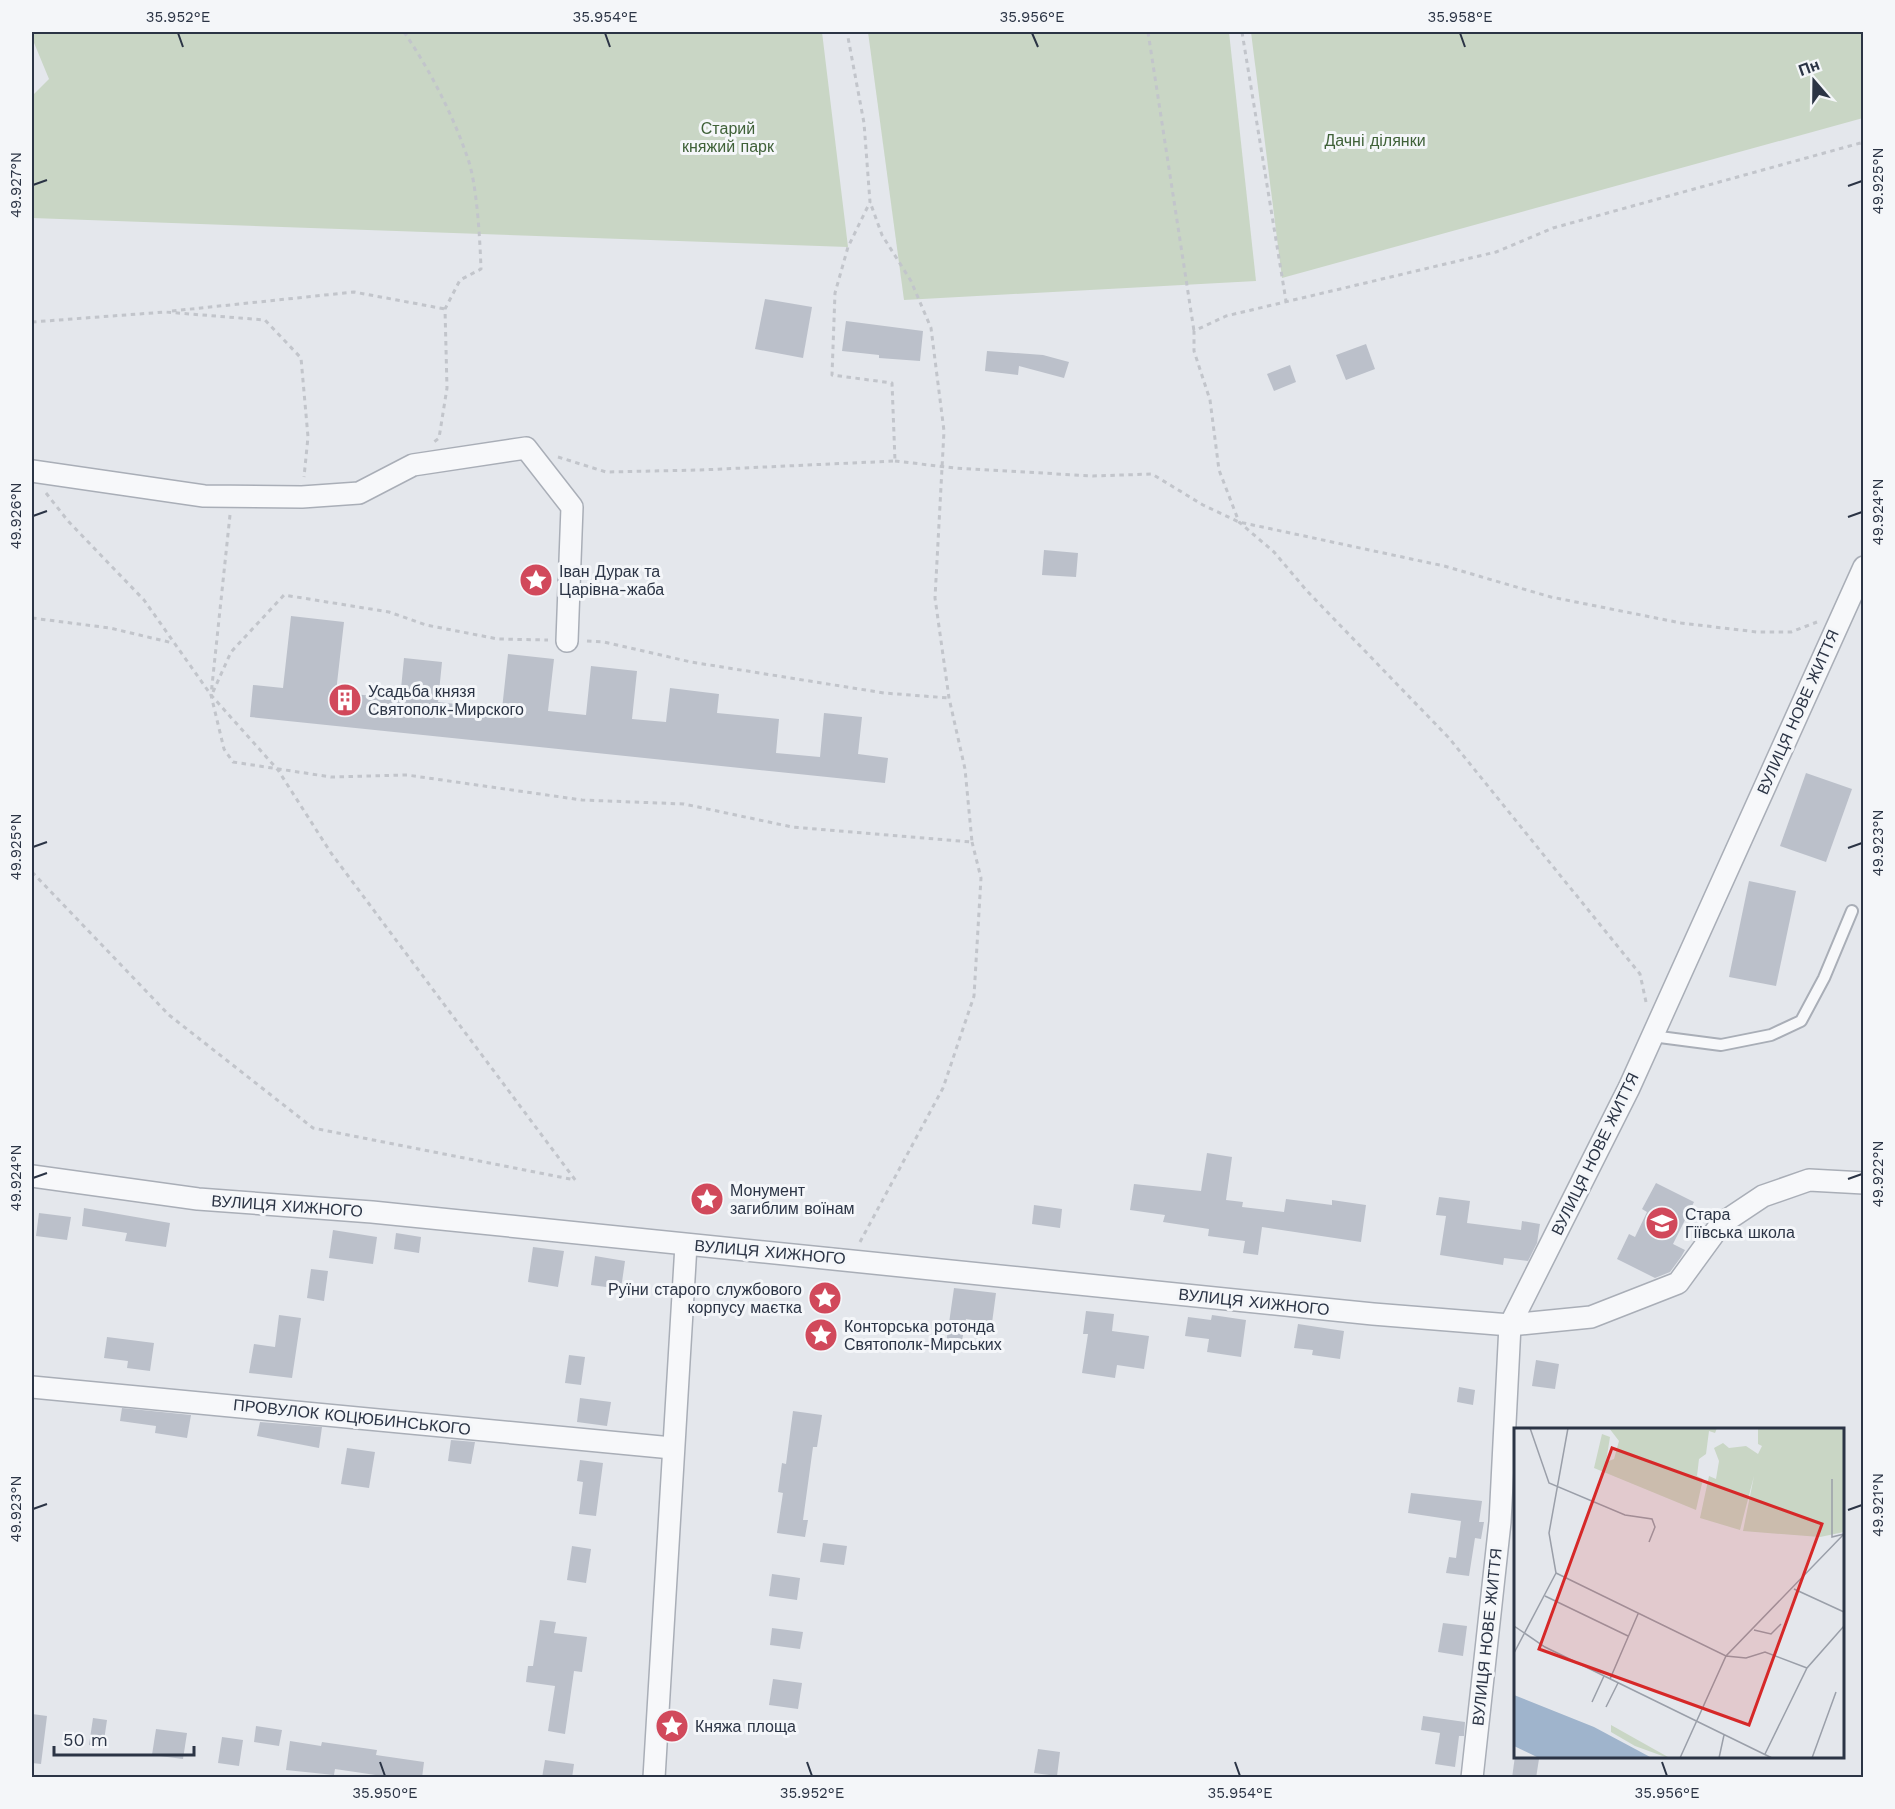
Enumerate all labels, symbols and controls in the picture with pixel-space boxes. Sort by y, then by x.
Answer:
text: 35.952°E [146,8,210,26]
text: 35.954°E [572,8,638,26]
text: 35.956°E [999,8,1065,26]
text: 35.958°E [1427,8,1493,26]
north arrow [1784,51,1844,111]
text: Пн [1796,55,1822,80]
park label: Старий княжий парк [682,119,775,156]
park label: Дачні ділянки [1324,131,1426,150]
text: 49.925°N [1869,148,1887,214]
text: 49.927°N [7,152,25,218]
text: 49.924°N [1869,479,1887,545]
text: 49.926°N [7,482,25,550]
place icon: Іван Дурак та Царівна-жаба [518,562,554,598]
place label: Іван Дурак та Царівна-жаба [559,562,664,599]
street label: ВУЛИЦЯ НОВЕ ЖИТТЯ [1753,627,1843,797]
building icon: Усадьба князя Святополк-Мирского [327,682,363,718]
place label: Усадьба князя Святополк-Мирского [368,682,524,719]
text: 49.923°N [1869,810,1887,876]
text: 49.925°N [7,814,25,880]
street label: ВУЛИЦЯ НОВЕ ЖИТТЯ [1547,1070,1643,1238]
text: 49.922°N [1869,1141,1887,1207]
text: 49.924°N [7,1145,25,1211]
place icon: Монумент загиблим воїнам [689,1181,725,1217]
place label: Монумент загиблим воїнам [730,1181,855,1218]
street label: ВУЛИЦЯ ХИЖНОГО [211,1191,363,1221]
school or university icon: Стара Гіївська школа [1644,1205,1680,1241]
place label: Стара Гіївська школа [1685,1205,1795,1242]
street label: ВУЛИЦЯ ХИЖНОГО [694,1236,846,1268]
place label: Руїни старого службового корпусу маєтка [608,1280,802,1317]
place icon: Руїни старого службового корпусу маєтка [807,1280,843,1316]
street label: ВУЛИЦЯ ХИЖНОГО [1178,1285,1330,1319]
place icon: Конторська ротонда Святополк-Мирських [803,1317,839,1353]
place label: Конторська ротонда Святополк-Мирських [844,1317,1002,1354]
street label: ПРОВУЛОК КОЦЮБИНСЬКОГО [232,1395,472,1439]
inset map [1514,1428,1844,1758]
text: 49.921°N [1869,1473,1887,1537]
text: 49.923°N [7,1476,25,1542]
street label: ВУЛИЦЯ НОВЕ ЖИТТЯ [1468,1547,1506,1727]
place icon: Княжа площа [654,1708,690,1744]
place label: Княжа площа [695,1717,796,1736]
scale bar [54,1719,194,1757]
text: 50 m [63,1729,108,1750]
text: 35.950°E [352,1784,418,1802]
text: 35.952°E [780,1784,844,1802]
text: 35.954°E [1207,1784,1273,1802]
text: 35.956°E [1634,1784,1700,1802]

